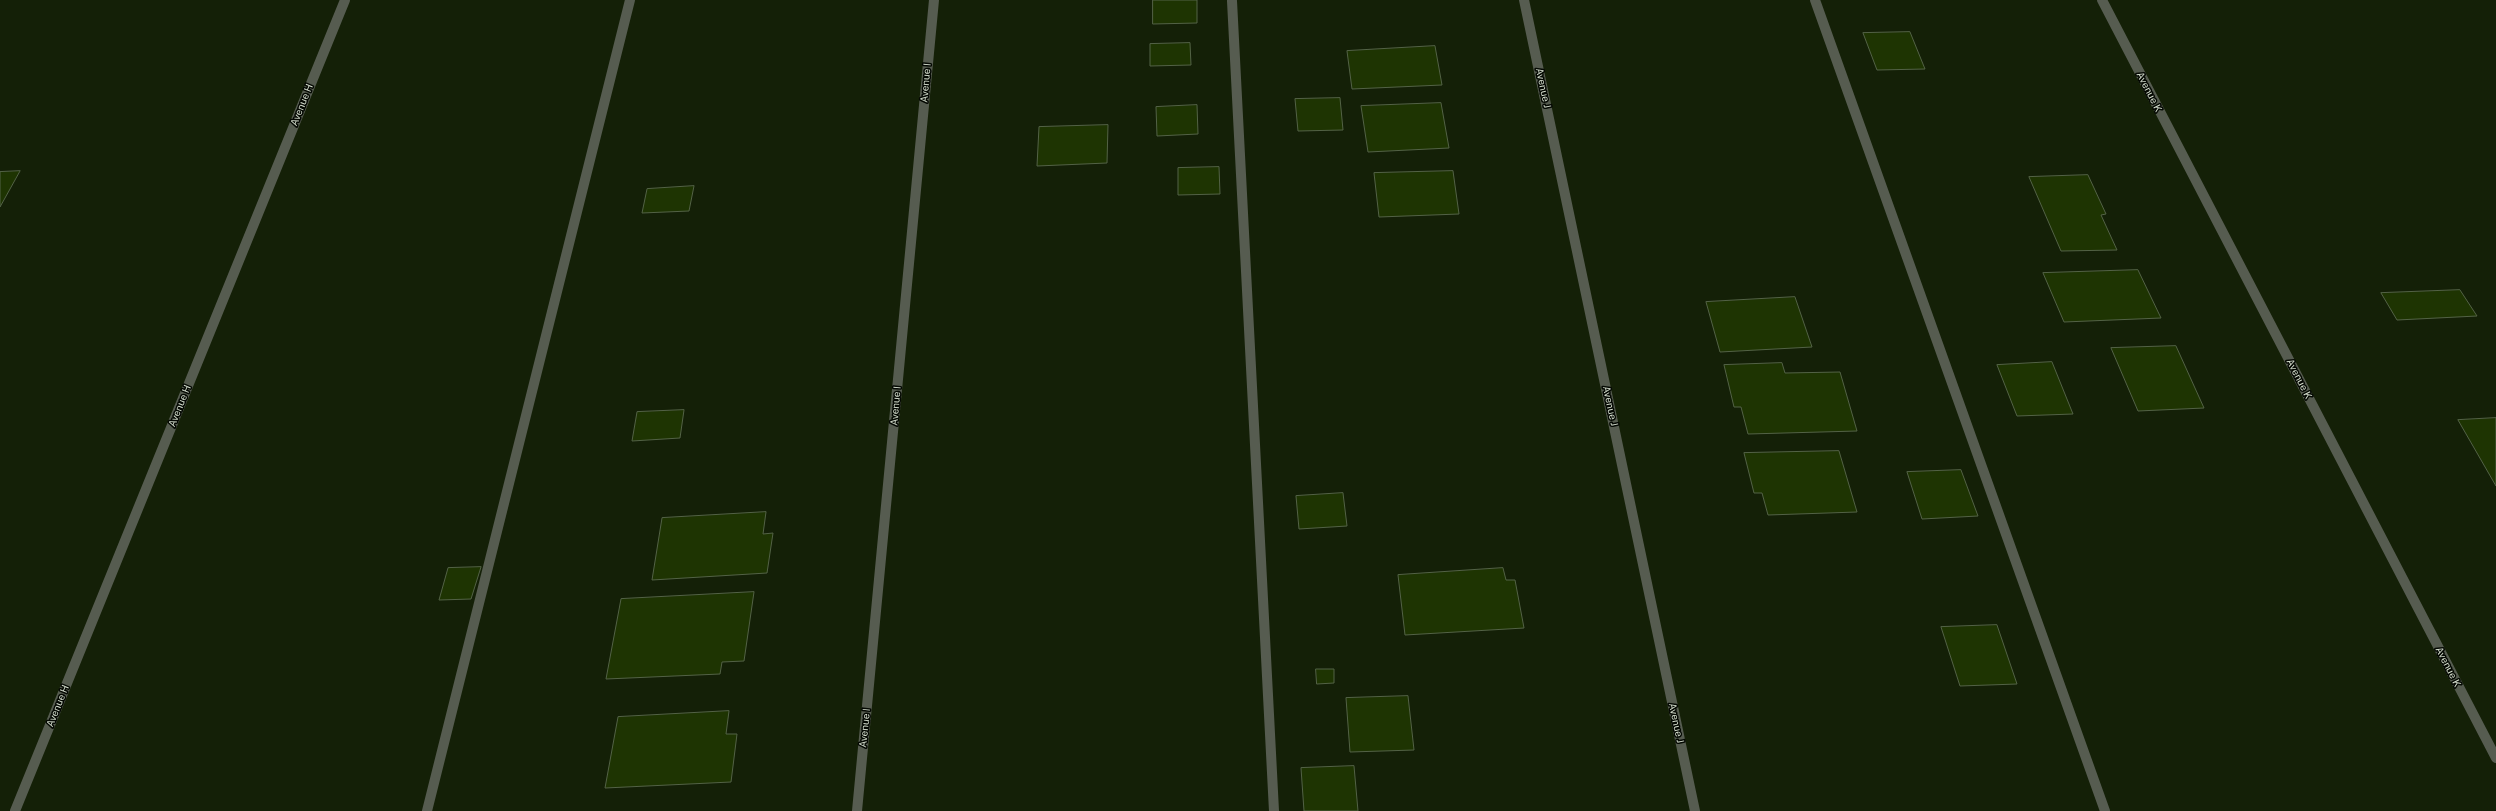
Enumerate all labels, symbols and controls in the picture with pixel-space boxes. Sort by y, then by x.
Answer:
street label: Avenue I [918,63,934,103]
street label: Avenue J [1533,67,1553,109]
street label: Avenue K [2134,70,2164,114]
street label: Avenue H [288,82,316,128]
street label: Avenue K [2284,357,2314,401]
street label: Avenue H [166,383,194,429]
street label: Avenue J [1600,385,1620,427]
street label: Avenue I [888,386,904,426]
street label: Avenue K [2433,645,2463,689]
street label: Avenue H [44,683,72,729]
street label: Avenue J [1666,702,1686,744]
street label: Avenue I [857,708,873,748]

